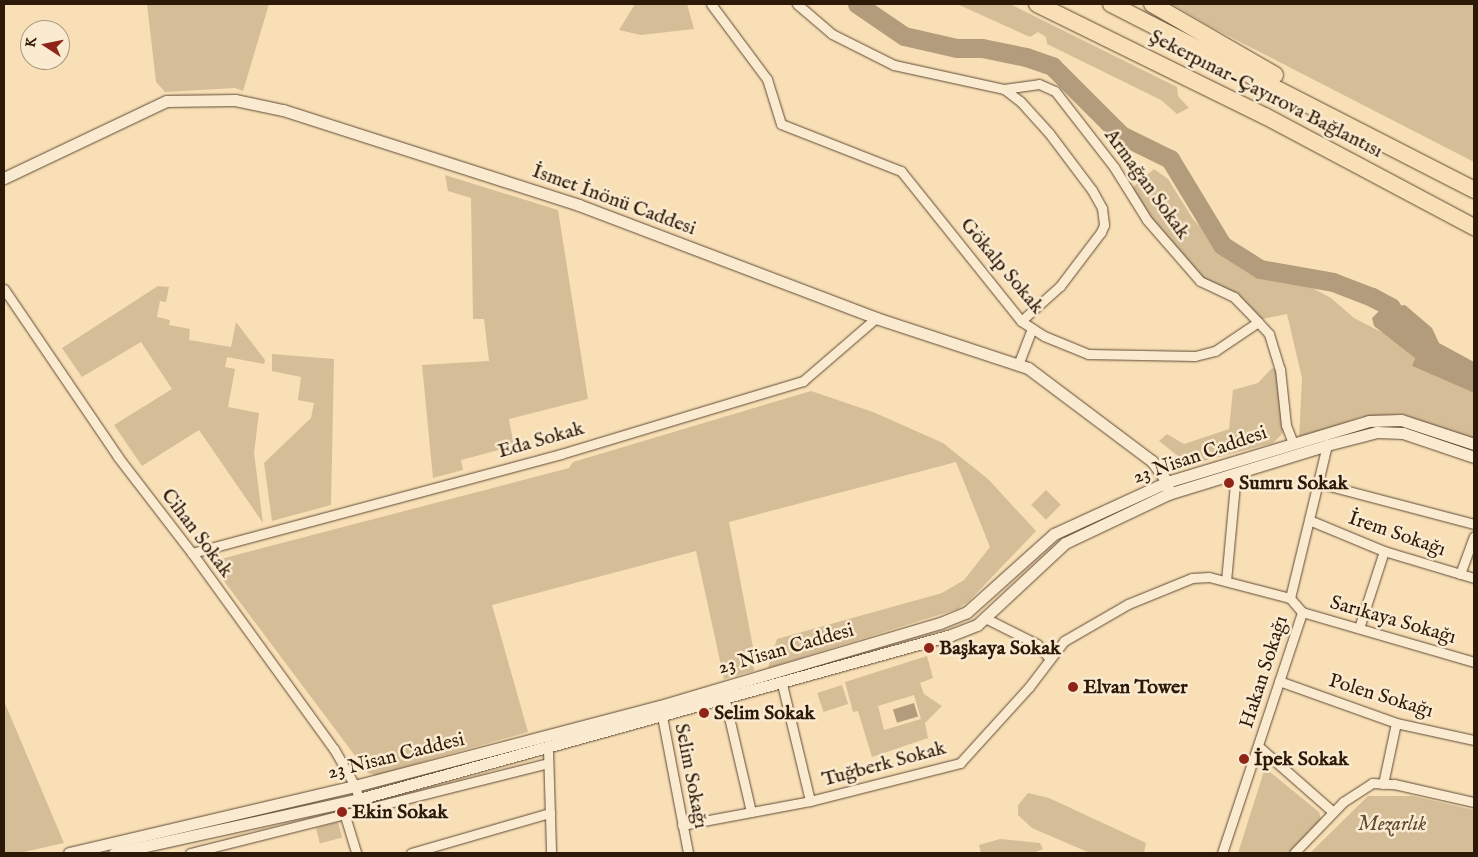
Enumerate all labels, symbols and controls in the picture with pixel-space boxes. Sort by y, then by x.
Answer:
north arrow [20,20,70,70]
street label: Şekerpınar-Çayırova Bağlantısı [1145,25,1387,163]
text: K [21,36,41,49]
street label: Armağan Sokak [1099,124,1195,244]
street label: İsmet İnönü Caddesi [529,159,699,241]
street label: Gökalp Sokak [955,213,1049,319]
street label: Eda Sokak [495,416,587,464]
street label: 23 Nisan Caddesi [1130,421,1270,489]
place label: Sumru Sokak [1239,471,1348,495]
marker: Sumru Sokak [1223,477,1235,489]
street label: Cihan Sokak [156,484,238,582]
street label: İrem Sokağı [1345,506,1449,562]
street label: Sarıkaya Sokağı [1327,591,1459,649]
street label: Hakan Sokağı [1235,613,1293,731]
street label: 23 Nisan Caddesi [715,618,857,680]
place label: Başkaya Sokak [939,636,1061,660]
marker: Başkaya Sokak [923,642,935,654]
street label: Polen Sokağı [1326,669,1436,723]
place label: Elvan Tower [1083,675,1187,699]
marker: Elvan Tower [1067,681,1079,693]
place label: Selim Sokak [714,701,815,725]
marker: Selim Sokak [698,707,710,719]
street label: Selim Sokağı [669,721,713,831]
street label: 23 Nisan Caddesi [325,727,467,785]
street label: Tuğberk Sokak [819,736,949,792]
place label: İpek Sokak [1254,747,1349,771]
marker: İpek Sokak [1238,753,1250,765]
place label: Ekin Sokak [352,800,448,824]
marker: Ekin Sokak [336,806,348,818]
park label: Mezarlık [1358,812,1426,836]

